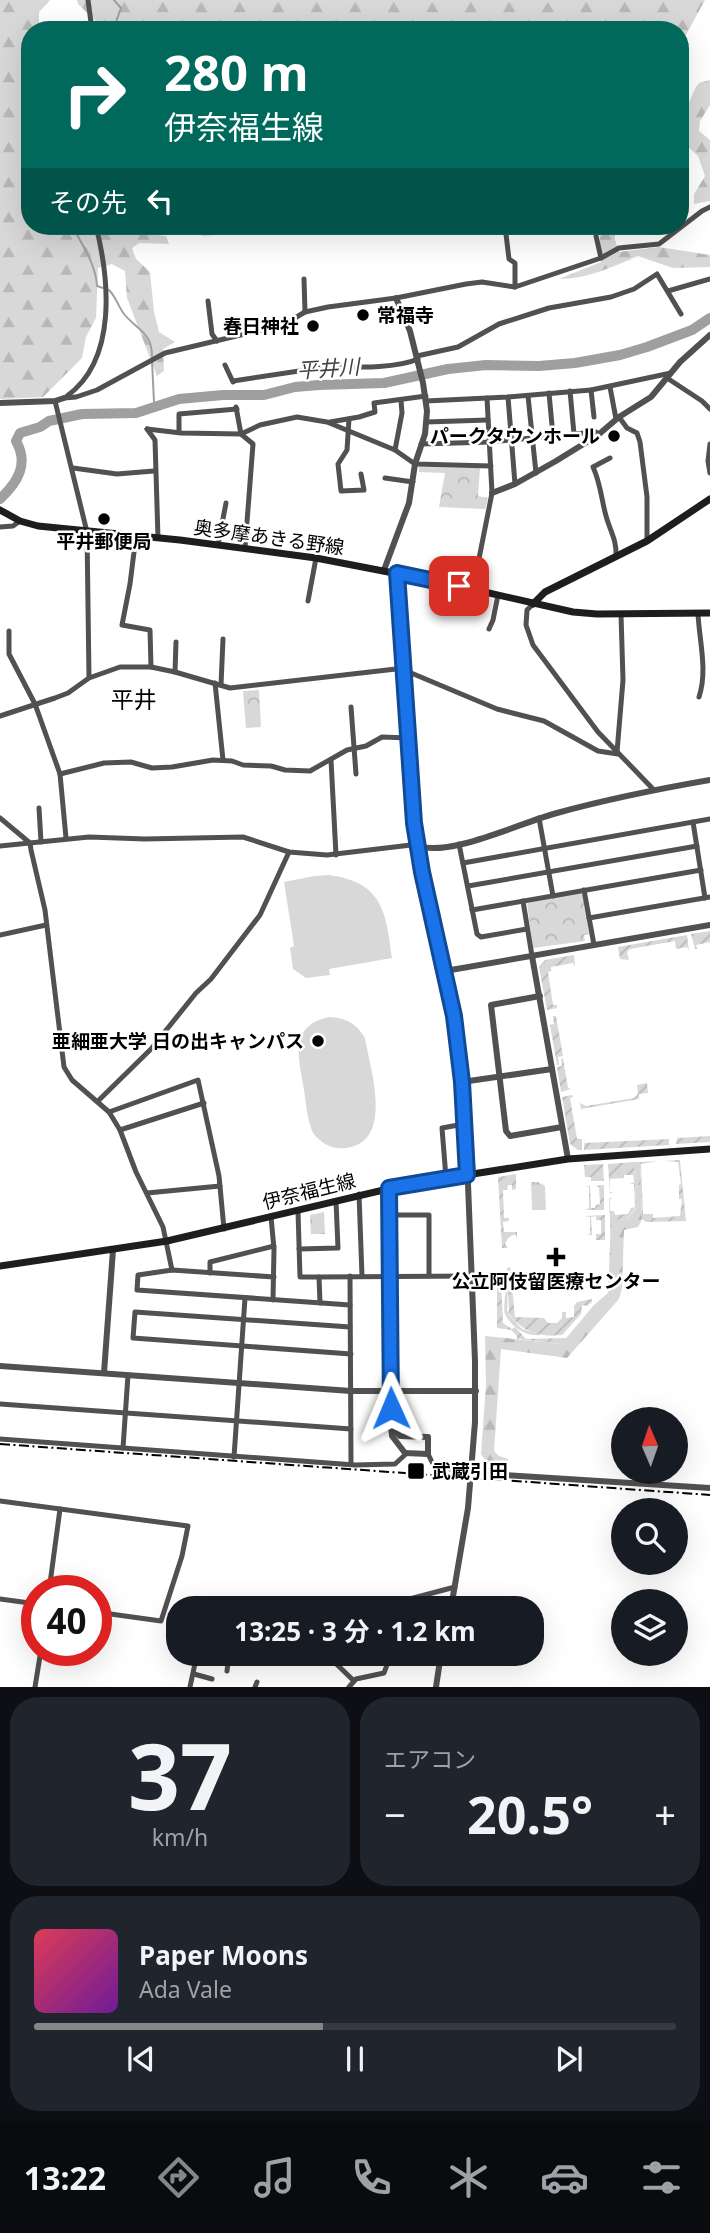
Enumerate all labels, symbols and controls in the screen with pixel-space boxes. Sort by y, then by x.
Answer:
text: 280 m [164,39,309,105]
icon: right [49,49,140,140]
text: 伊奈福生線 [164,105,324,148]
icon: left [141,182,179,220]
text: その先 [49,184,127,220]
place label: 常福寺 [377,302,434,328]
marker: 常福寺 [355,307,371,323]
place label: 春日神社 [223,313,299,339]
marker: 春日神社 [305,318,321,334]
water label: 平井川 [296,352,362,384]
place label: パークタウンホール [430,423,600,449]
marker: パークタウンホール [606,428,622,444]
marker: 平井郵便局 [96,511,112,527]
street label: 奥多摩あきる野線 [192,514,346,560]
place label: 平井郵便局 [56,528,152,554]
pin [429,556,489,616]
icon: arrive [440,567,478,605]
district label: 平井 [111,683,157,715]
place label: 亜細亜大学 日の出キャンパス [52,1028,304,1054]
marker: 亜細亜大学 日の出キャンパス [310,1033,326,1049]
street label: 伊奈福生線 [260,1167,358,1215]
marker: 公立阿伎留医療センター [546,1247,566,1267]
place label: 公立阿伎留医療センター [451,1268,661,1294]
position arrow [354,1371,428,1445]
north arrow [611,1407,688,1484]
map controls [611,1407,688,1666]
place label: 武蔵引田 [432,1458,508,1484]
marker: 武蔵引田 [406,1461,426,1481]
button: search [611,1498,688,1575]
speed limit sign: 40 [21,1575,112,1666]
button: layers [611,1589,688,1666]
text: 13:25 · 3 分 · 1.2 km [234,1613,476,1649]
text: 37 [128,1713,232,1837]
text: エアコン [384,1743,476,1775]
text: 20.5° [467,1778,593,1849]
text: − [384,1788,406,1840]
text: + [654,1788,676,1840]
text: km/h [152,1821,208,1853]
text: Paper Moons [139,1937,308,1973]
text: Ada Vale [139,1973,232,2005]
icon: previous [122,2040,160,2078]
icon: pause [336,2040,374,2078]
icon: next [550,2040,588,2078]
icon: directions [154,2153,203,2202]
icon: music [250,2153,299,2202]
icon: phone [347,2153,396,2202]
icon: climate [444,2153,493,2202]
icon: car [540,2153,589,2202]
icon: filters [637,2153,686,2202]
text: 13:22 [24,2156,106,2199]

